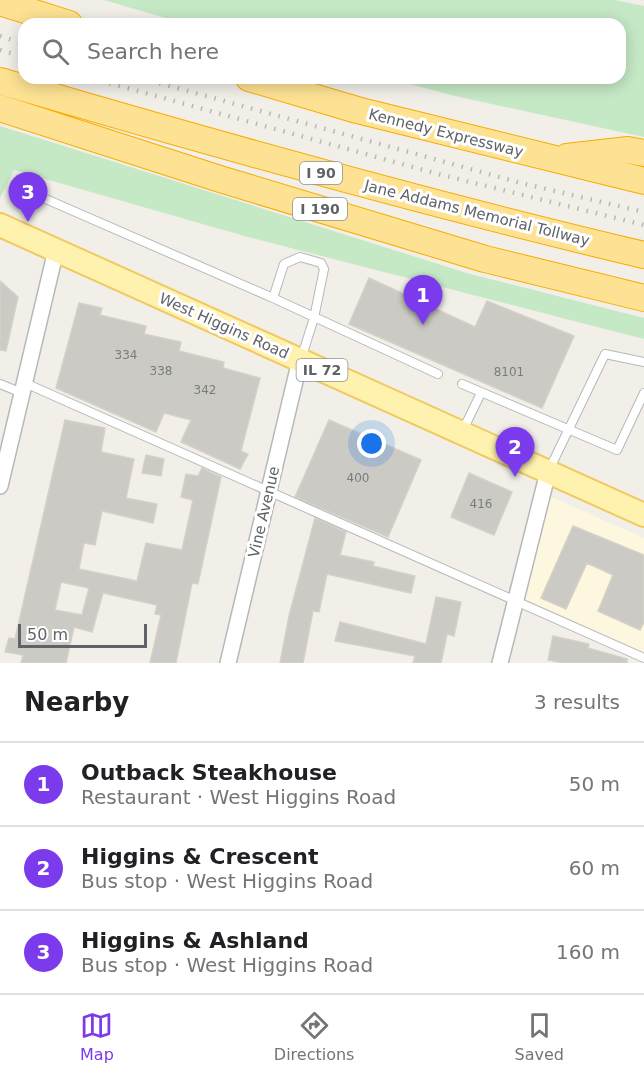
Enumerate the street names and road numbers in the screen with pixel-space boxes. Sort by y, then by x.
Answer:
street label: Kennedy Expressway [367,105,525,161]
road number: I 90 [300,162,342,184]
street label: Jane Addams Memorial Tollway [362,176,592,250]
road number: I 190 [293,198,347,220]
street label: West Higgins Road [156,289,292,363]
road number: IL 72 [296,359,348,381]
street label: Vine Avenue [245,464,283,560]

